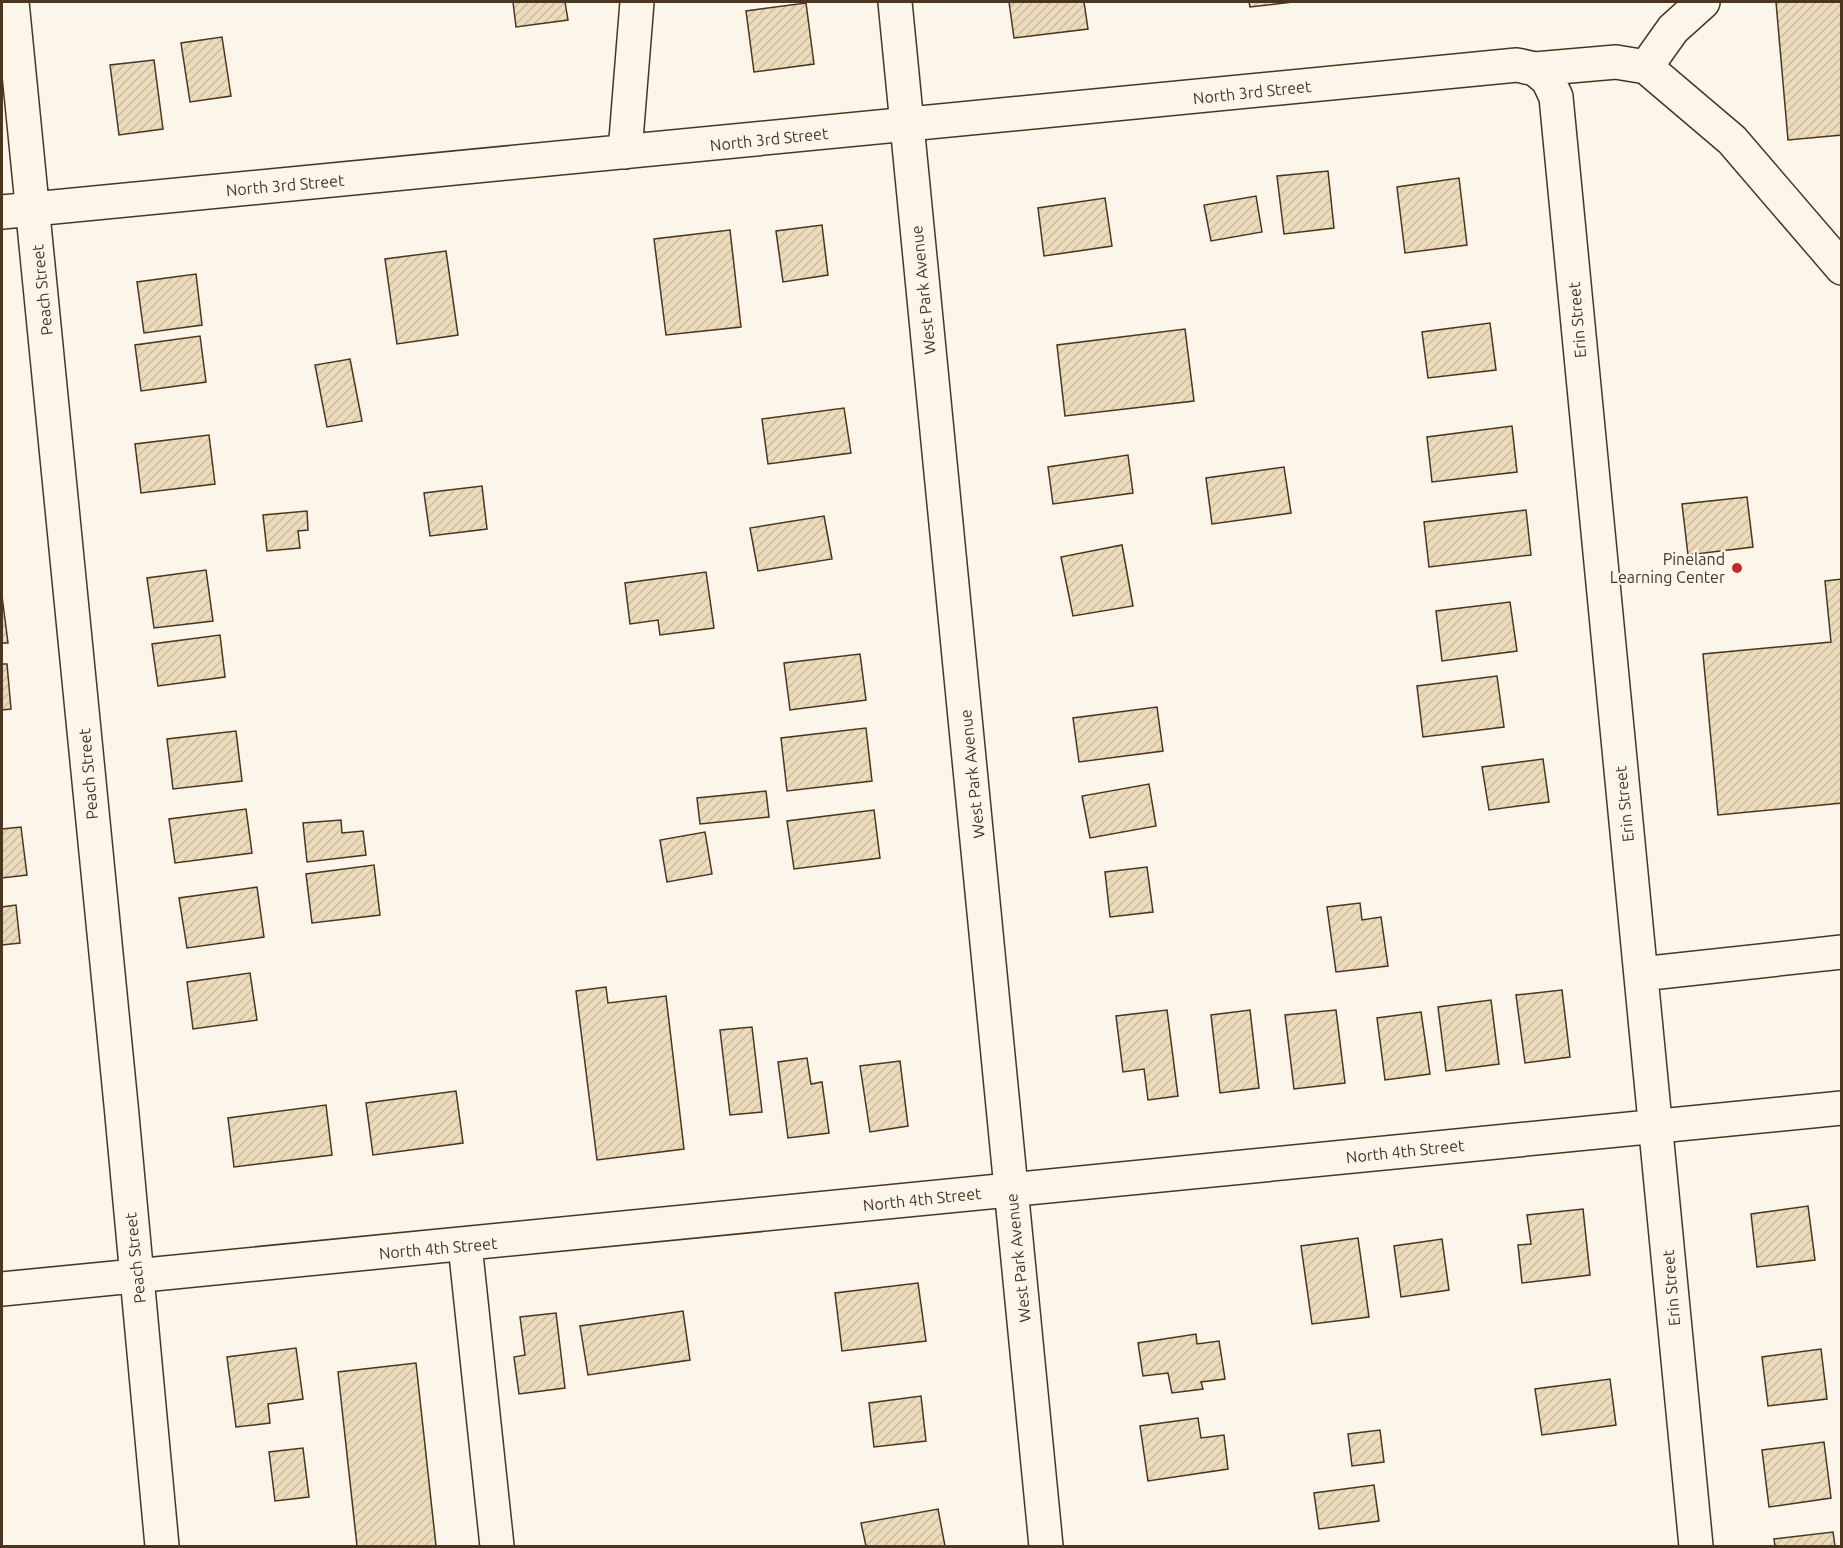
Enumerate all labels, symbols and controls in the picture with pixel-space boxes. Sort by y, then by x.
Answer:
street label: North 3rd Street [1192,77,1313,107]
street label: North 3rd Street [709,124,830,154]
street label: North 3rd Street [225,171,346,199]
street label: West Park Avenue [907,225,939,355]
street label: Peach Street [28,243,56,336]
street label: Erin Street [1565,280,1589,359]
place label: Pineland Learning Center [1610,550,1725,586]
marker: Pineland Learning Center [1730,561,1744,575]
street label: West Park Avenue [956,709,988,839]
street label: Peach Street [75,727,101,820]
street label: Erin Street [1611,764,1637,843]
street label: North 4th Street [1345,1136,1466,1166]
street label: North 4th Street [862,1184,983,1214]
street label: West Park Avenue [1002,1193,1034,1323]
street label: Peach Street [121,1211,149,1304]
street label: North 4th Street [378,1234,499,1262]
street label: Erin Street [1659,1248,1683,1327]

